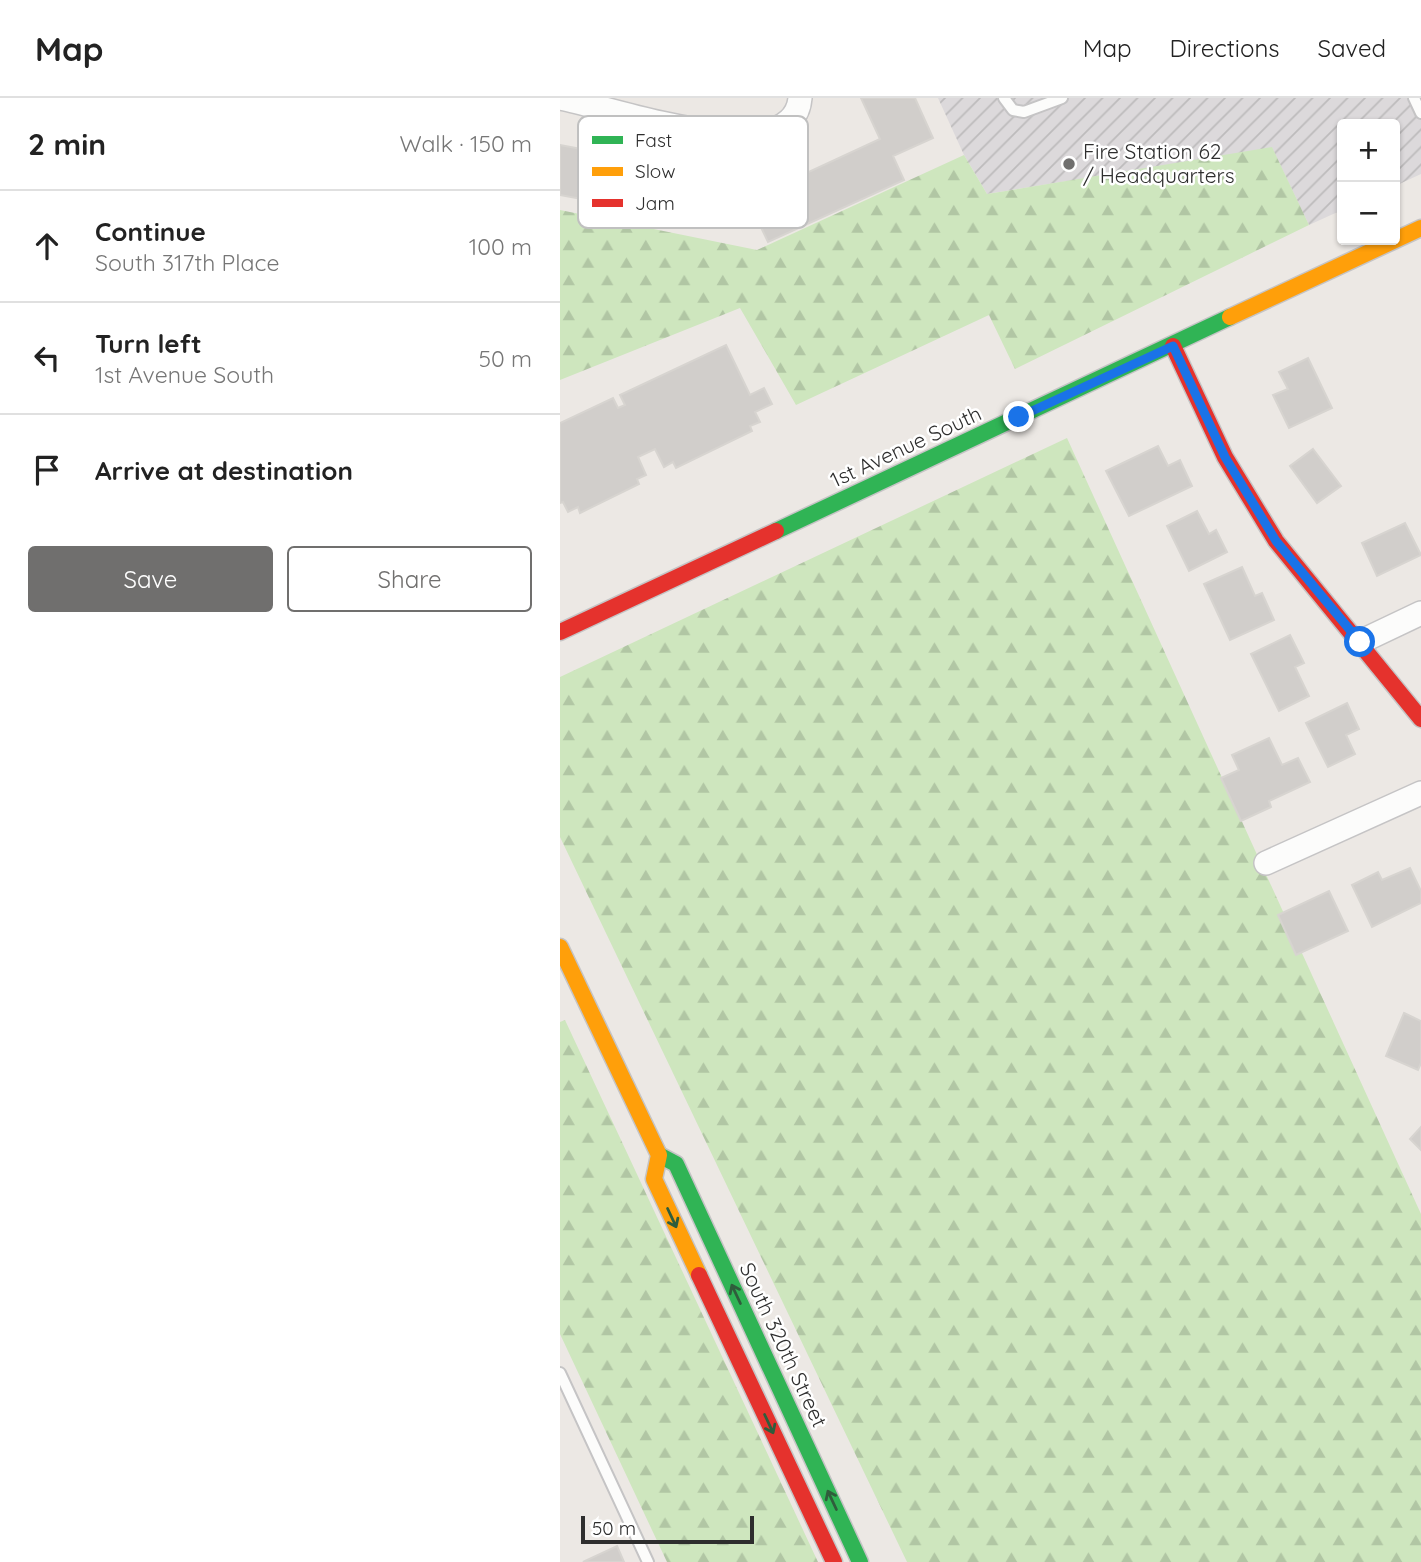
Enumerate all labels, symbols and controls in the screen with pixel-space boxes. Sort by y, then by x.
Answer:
text: Map [35,28,103,69]
text: Map [1083,33,1132,63]
text: Directions [1170,33,1280,63]
text: Saved [1318,33,1386,63]
legend [578,116,808,228]
map controls [1337,119,1400,245]
button: + [1337,119,1400,182]
text: 2 min [28,125,106,163]
text: Fast [635,128,672,152]
text: Walk · 150 m [399,129,532,158]
place label: Fire Station 62 / Headquarters [1083,138,1235,188]
marker: Fire Station 62 / Headquarters [1061,156,1077,172]
text: Slow [635,159,676,183]
button: − [1337,182,1400,245]
text: Jam [635,191,675,215]
text: Continue [95,215,206,248]
icon: ahead [28,227,66,265]
text: 100 m [469,232,532,261]
text: South 317th Place [95,248,279,277]
text: Turn left [95,327,202,360]
icon: left [28,339,66,377]
text: 50 m [479,344,532,373]
text: 1st Avenue South [95,360,274,389]
street label: 1st Avenue South [826,400,985,492]
route end [1003,401,1034,432]
icon: arrive [28,451,66,489]
text: Arrive at destination [95,454,353,487]
button: Save [28,546,273,612]
button: Share [287,546,532,612]
route start [1344,626,1375,657]
one-way arrow [666,1207,680,1228]
street label: South 320th Street [734,1258,833,1431]
one-way arrow [729,1284,742,1305]
one-way arrow [763,1413,776,1434]
one-way arrow [824,1490,838,1511]
scale bar [581,1513,754,1545]
text: 50 m [592,1516,636,1540]

